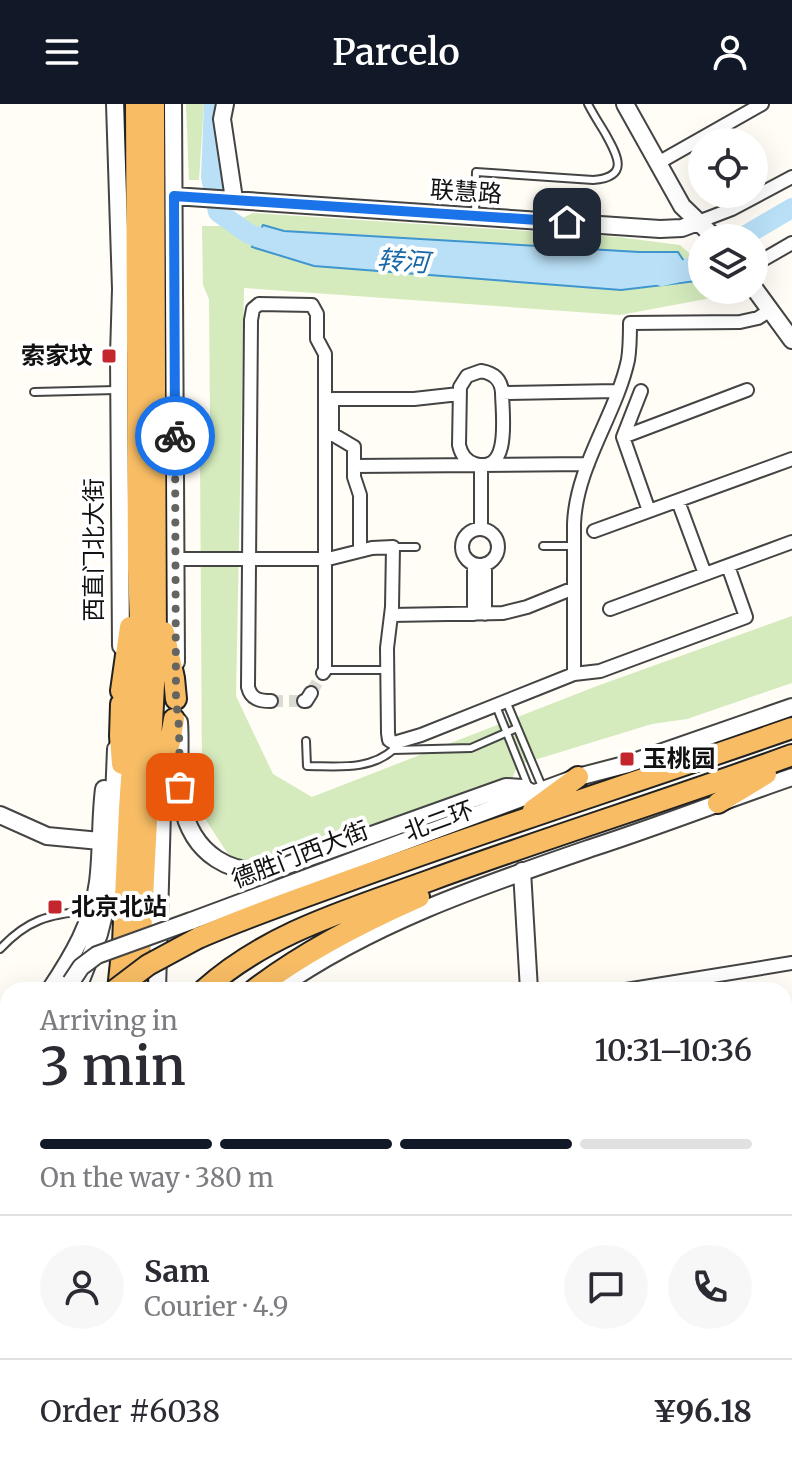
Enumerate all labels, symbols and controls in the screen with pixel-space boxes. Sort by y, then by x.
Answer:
icon: menu [40,30,84,74]
text: Parcelo [332,30,460,75]
icon: person [708,30,752,74]
map controls [688,128,768,304]
button: locate [688,128,768,208]
street label: 联慧路 [429,174,503,209]
pin [533,188,601,256]
icon: home [545,200,589,244]
button: layers [688,224,768,304]
water label: 转河 [376,242,435,279]
place label: 索家坟 [21,340,93,371]
marker: 索家坟 [100,347,118,365]
courier [135,396,215,476]
icon: bike [153,414,197,458]
street label: 西直门北大街 [78,478,109,622]
place label: 玉桃园 [643,743,715,774]
marker: 玉桃园 [618,750,636,768]
pin [146,753,214,821]
icon: bag [158,765,202,809]
street label: 北二环 [400,794,478,847]
street label: 德胜门西大街 [227,814,373,895]
place label: 北京北站 [71,891,167,922]
marker: 北京北站 [46,898,64,916]
text: Arriving in [40,1004,178,1037]
text: 10:31–10:36 [595,1031,752,1069]
text: 3 min [40,1034,186,1099]
text: On the way · 380 m [40,1161,274,1194]
button: person [40,1245,124,1329]
button: chat [564,1245,648,1329]
button: phone [668,1245,752,1329]
text: Sam [144,1252,209,1290]
text: Courier · 4.9 [144,1290,288,1323]
text: Order #6038 [40,1392,220,1430]
text: ¥96.18 [653,1392,752,1430]

